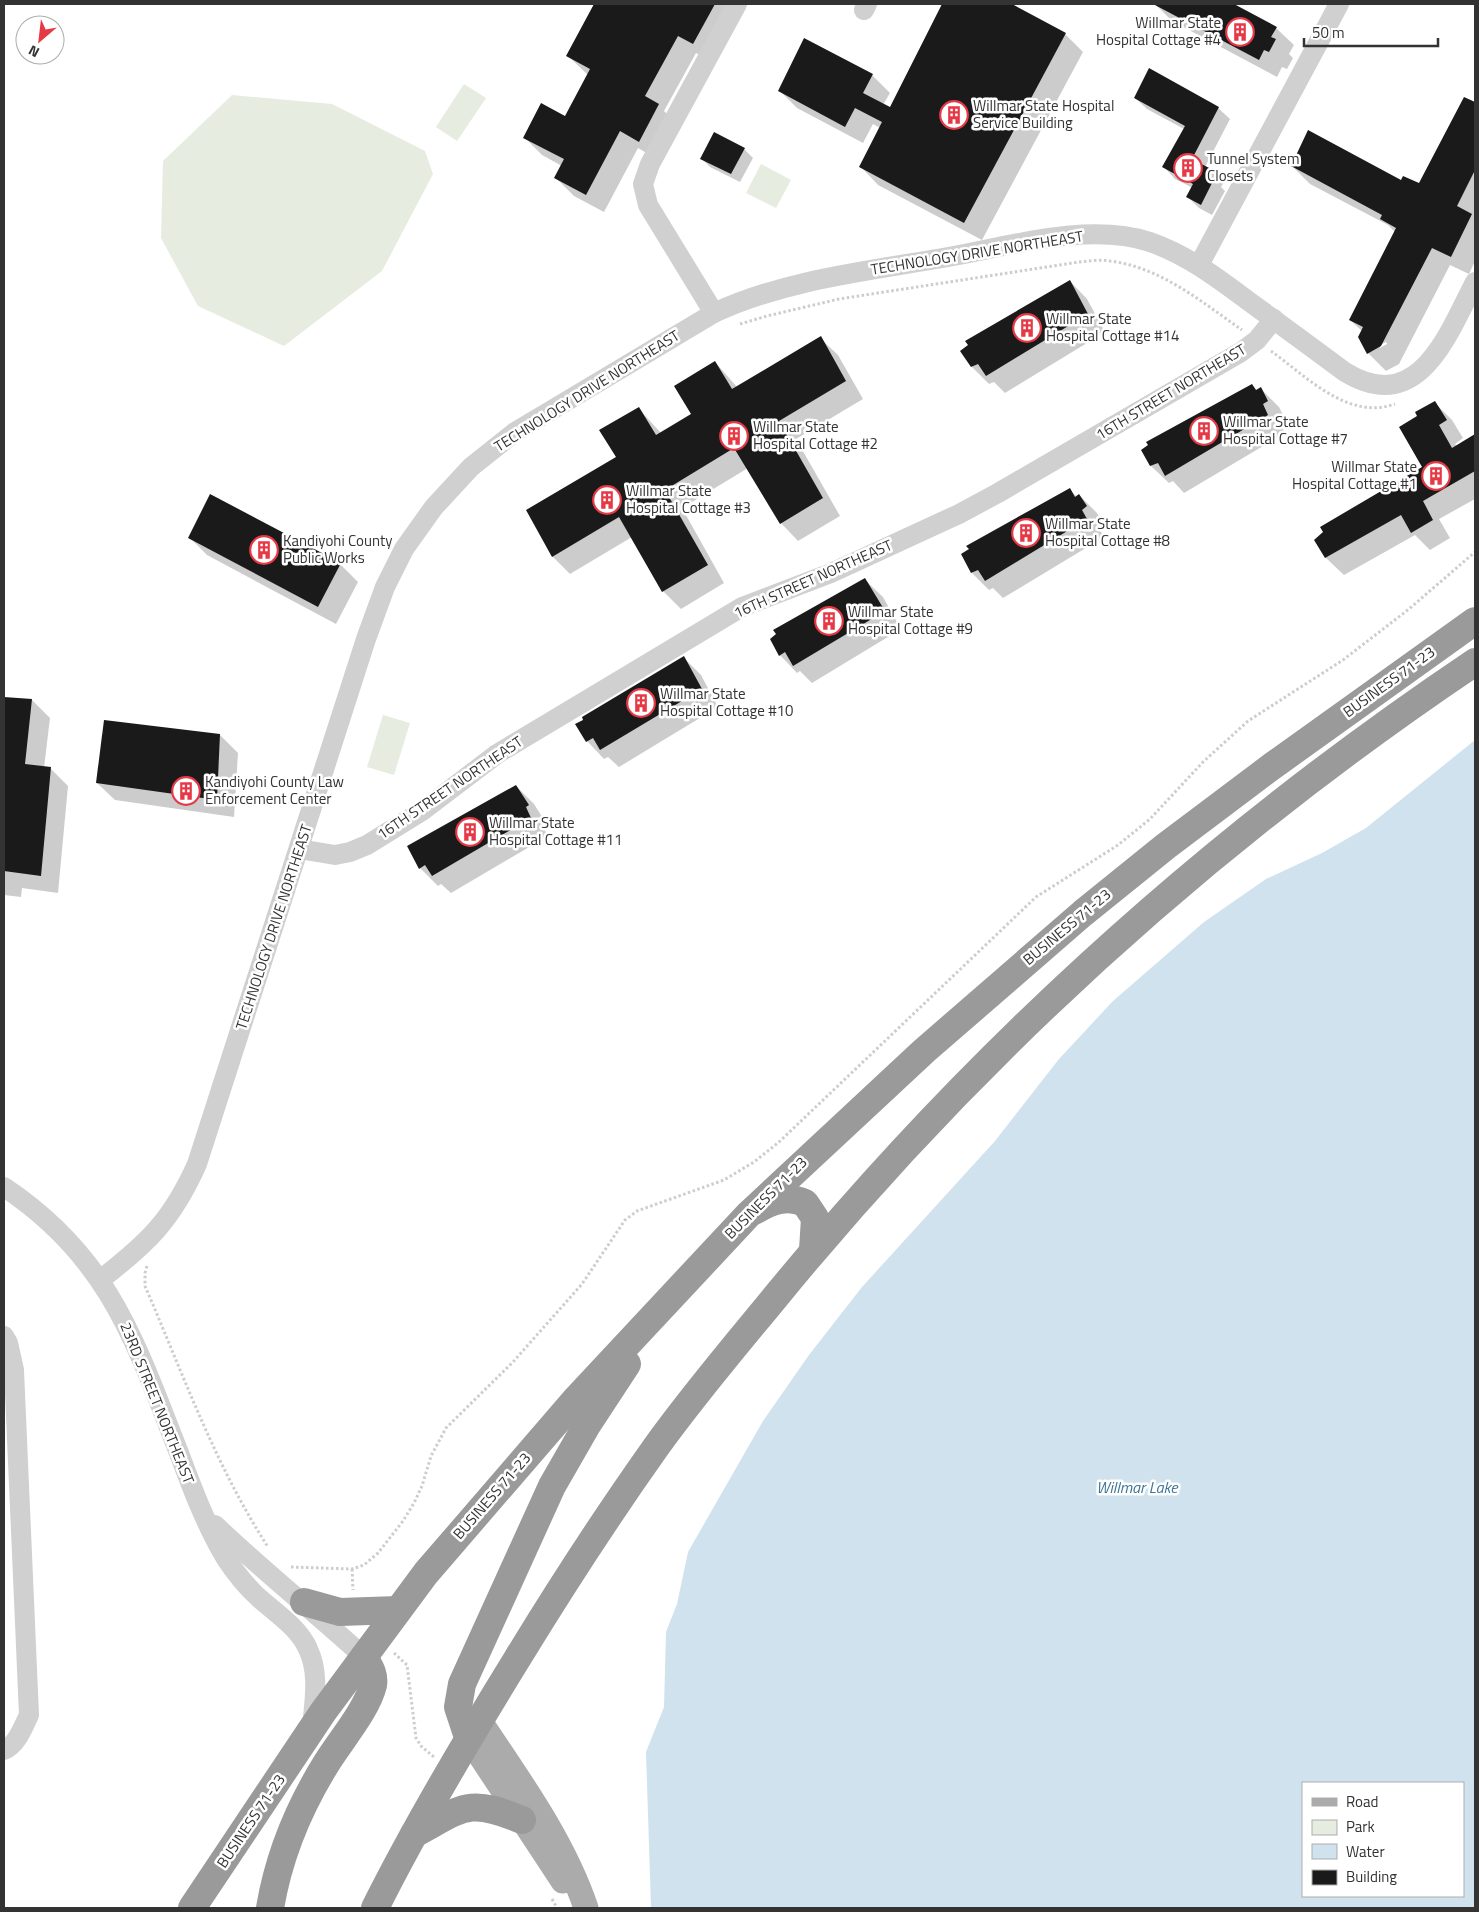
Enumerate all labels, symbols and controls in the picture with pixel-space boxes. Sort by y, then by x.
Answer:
place label: Willmar State Hospital Cottage #4 [1096,11,1221,51]
north arrow [15,15,65,65]
scale bar [1304,15,1438,47]
building icon: Willmar State Hospital Cottage #4 [1225,17,1255,47]
text: 50 m [1312,21,1345,44]
text: N [24,40,43,63]
place label: Willmar State Hospital Service Building [973,94,1114,134]
building icon: Willmar State Hospital Service Building [939,100,969,130]
place label: Tunnel System Closets [1207,147,1299,187]
building icon: Tunnel System Closets [1173,153,1203,183]
street label: TECHNOLOGY DRIVE NORTHEAST [869,224,1085,281]
place label: Willmar State Hospital Cottage #14 [1046,307,1179,347]
building icon: Willmar State Hospital Cottage #14 [1012,313,1042,343]
street label: TECHNOLOGY DRIVE NORTHEAST [490,324,684,457]
street label: 16TH STREET NORTHEAST [1091,338,1250,446]
place label: Willmar State Hospital Cottage #7 [1223,410,1348,450]
place label: Willmar State Hospital Cottage #2 [753,415,878,455]
building icon: Willmar State Hospital Cottage #7 [1189,416,1219,446]
building icon: Willmar State Hospital Cottage #2 [719,421,749,451]
place label: Willmar State Hospital Cottage #1 [1292,455,1417,495]
building icon: Willmar State Hospital Cottage #1 [1421,461,1451,491]
place label: Willmar State Hospital Cottage #3 [626,479,751,519]
building icon: Willmar State Hospital Cottage #3 [592,485,622,515]
place label: Willmar State Hospital Cottage #8 [1045,512,1170,552]
building icon: Willmar State Hospital Cottage #8 [1011,518,1041,548]
place label: Kandiyohi County Public Works [283,529,392,569]
street label: 16TH STREET NORTHEAST [730,533,896,624]
building icon: Kandiyohi County Public Works [249,535,279,565]
place label: Willmar State Hospital Cottage #9 [848,600,973,640]
building icon: Willmar State Hospital Cottage #9 [814,606,844,636]
street label: BUSINESS 71-23 [1338,640,1439,723]
place label: Willmar State Hospital Cottage #10 [660,682,793,722]
building icon: Willmar State Hospital Cottage #10 [626,688,656,718]
street label: 16TH STREET NORTHEAST [372,730,527,845]
place label: Kandiyohi County Law Enforcement Center [205,770,344,810]
building icon: Kandiyohi County Law Enforcement Center [171,776,201,806]
place label: Willmar State Hospital Cottage #11 [489,811,622,851]
building icon: Willmar State Hospital Cottage #11 [455,817,485,847]
street label: TECHNOLOGY DRIVE NORTHEAST [229,821,318,1033]
street label: BUSINESS 71-23 [1018,883,1116,970]
street label: BUSINESS 71-23 [719,1151,812,1244]
street label: 23RD STREET NORTHEAST [115,1319,200,1487]
street label: BUSINESS 71-23 [447,1447,536,1544]
water label: Willmar Lake [1096,1475,1179,1499]
street label: BUSINESS 71-23 [211,1769,291,1872]
legend [1302,1782,1464,1897]
text: Road [1346,1790,1378,1813]
text: Park [1346,1815,1375,1838]
text: Water [1346,1840,1385,1863]
text: Building [1346,1865,1397,1888]

